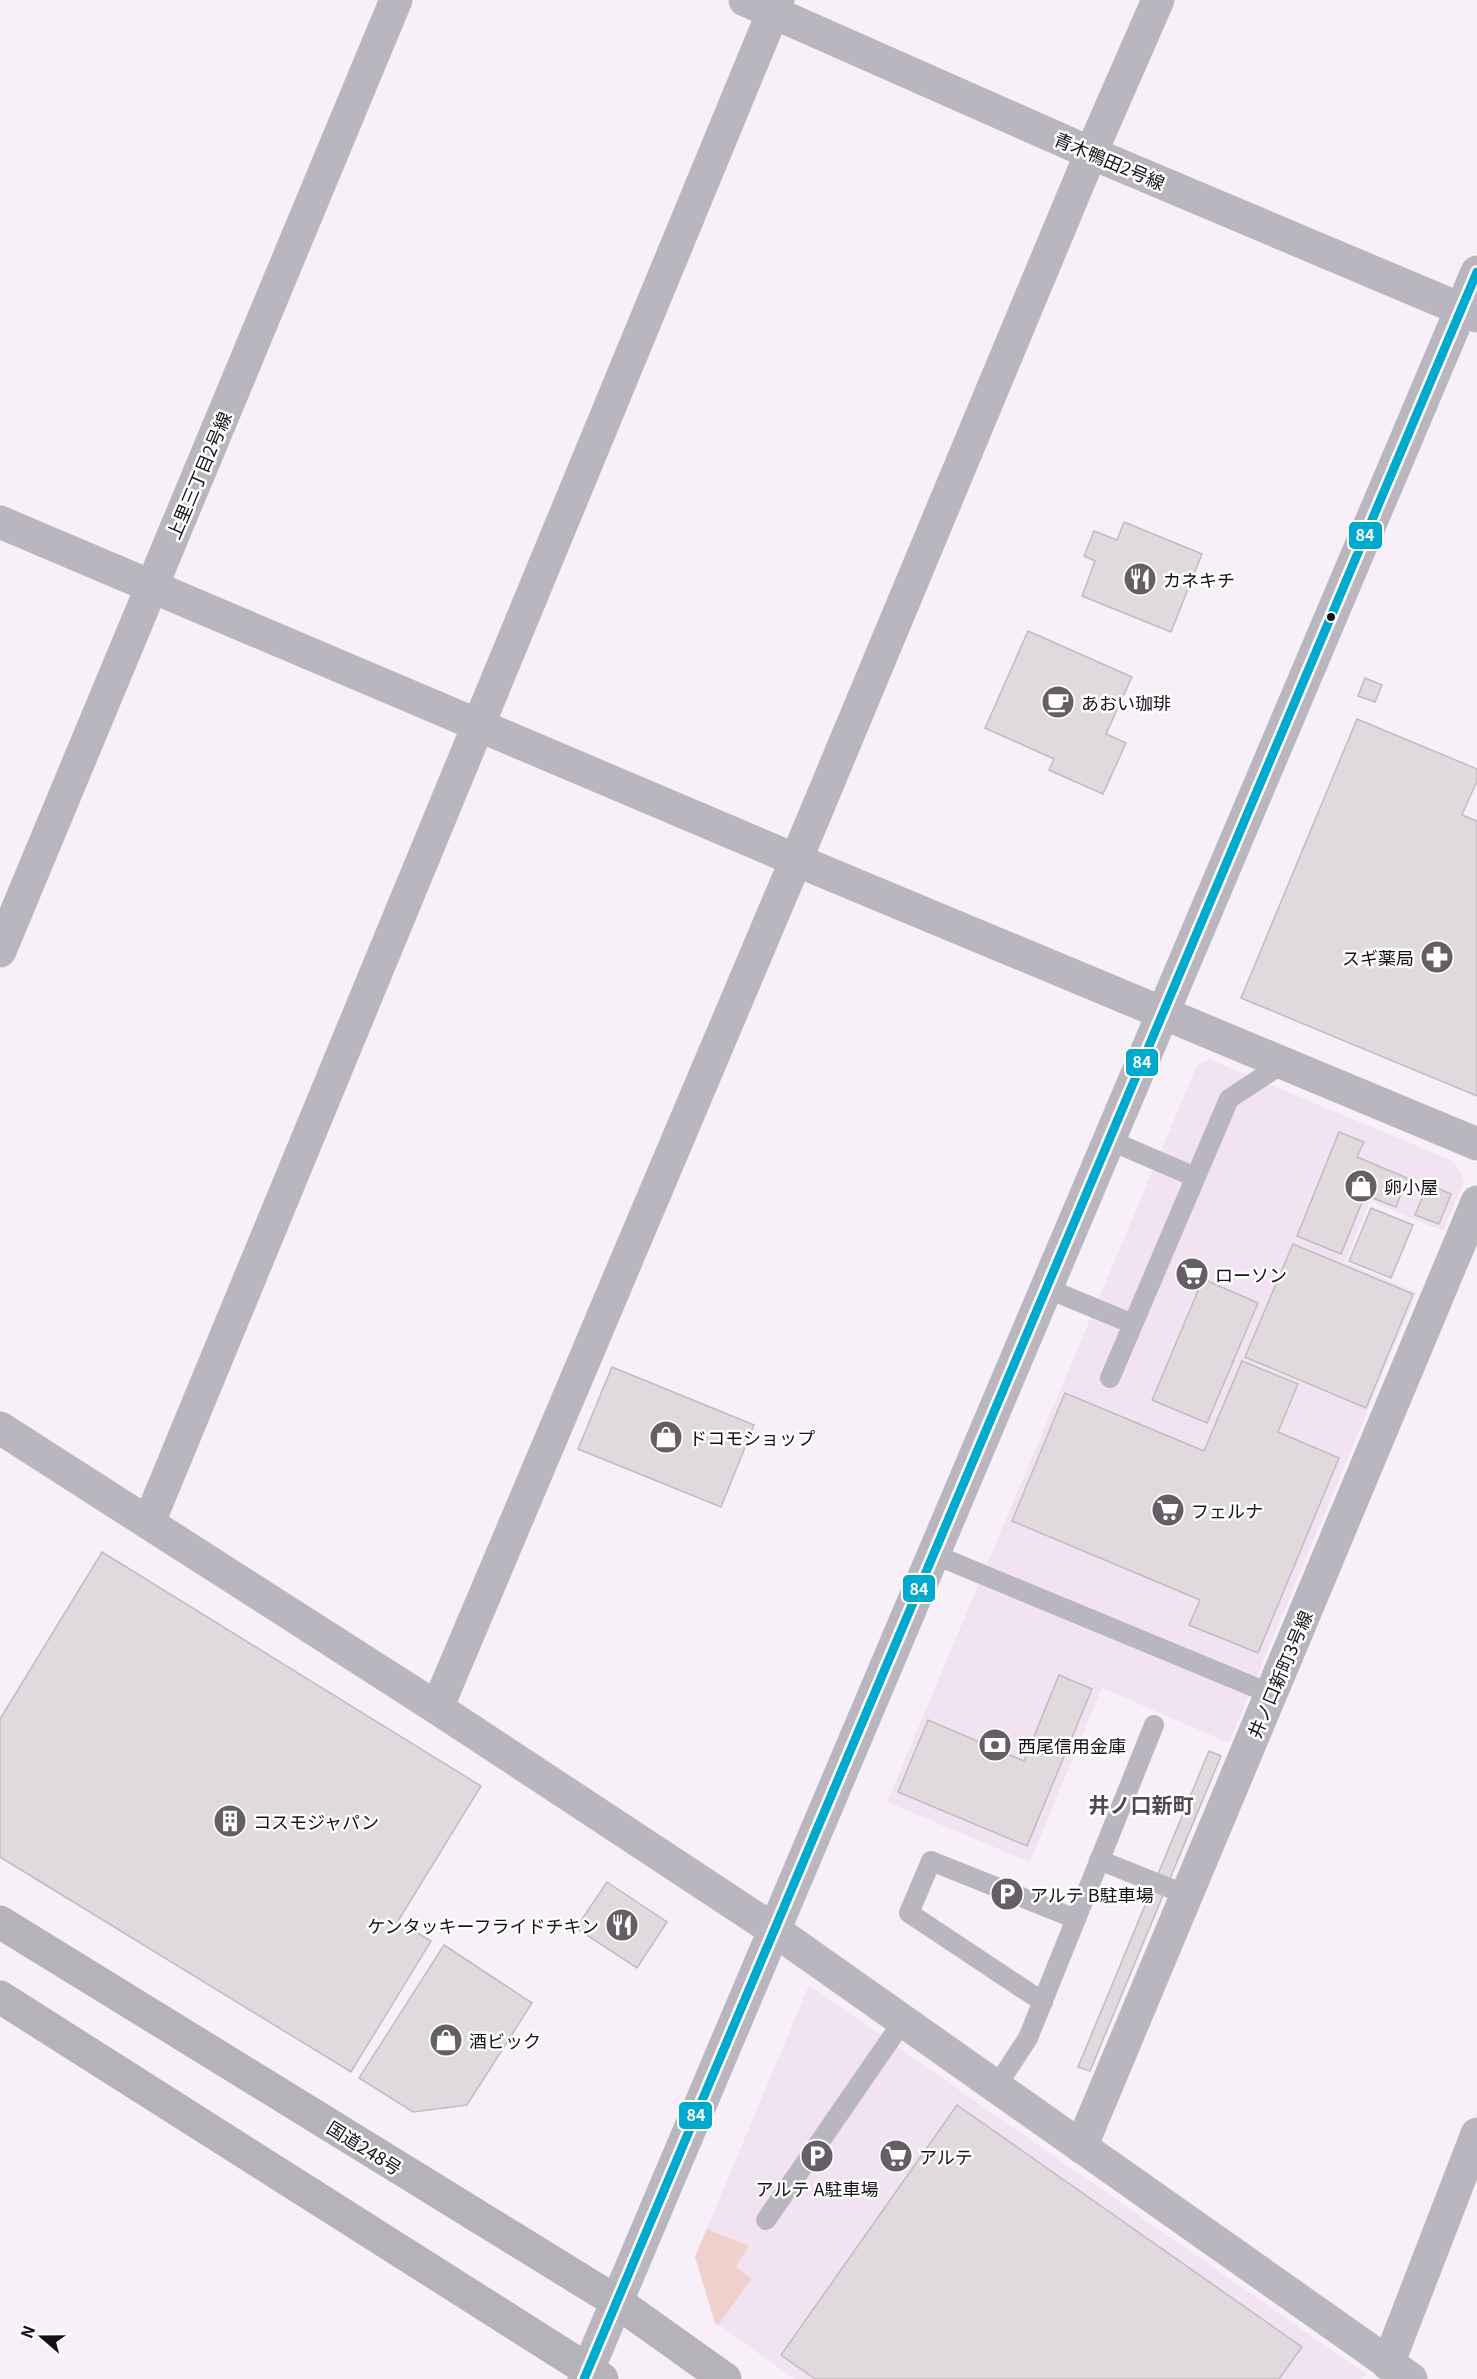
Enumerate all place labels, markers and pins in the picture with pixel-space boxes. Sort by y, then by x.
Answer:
restaurant icon: カネキチ [1122,561,1158,597]
place label: カネキチ [1163,566,1235,592]
unlabelled marker [1325,611,1337,623]
cafe icon: あおい珈琲 [1040,684,1076,720]
place label: あおい珈琲 [1081,689,1171,715]
pharmacy icon: スギ薬局 [1419,939,1455,975]
place label: スギ薬局 [1342,944,1414,970]
shop icon: 卵小屋 [1343,1168,1379,1204]
place label: 卵小屋 [1384,1173,1438,1199]
supermarket icon: ローソン [1174,1256,1210,1292]
place label: ローソン [1215,1261,1287,1287]
shop icon: ドコモショップ [648,1419,684,1455]
place label: ドコモショップ [689,1424,815,1450]
supermarket icon: フェルナ [1150,1492,1186,1528]
place label: フェルナ [1191,1497,1263,1523]
bank icon: 西尾信用金庫 [977,1727,1013,1763]
place label: 西尾信用金庫 [1018,1732,1126,1758]
building icon: コスモジャパン [212,1803,248,1839]
place label: コスモジャパン [253,1808,379,1834]
parking icon: アルテ B駐車場 [989,1876,1025,1912]
place label: アルテ B駐車場 [1030,1881,1154,1907]
restaurant icon: ケンタッキーフライドチキン [604,1907,640,1943]
place label: ケンタッキーフライドチキン [367,1912,599,1938]
shop icon: 酒ビック [428,2022,464,2058]
place label: 酒ビック [469,2027,541,2053]
parking icon: アルテ A駐車場 [799,2138,835,2174]
supermarket icon: アルテ [878,2138,914,2174]
place label: アルテ [919,2143,973,2169]
place label: アルテ A駐車場 [756,2175,878,2201]

